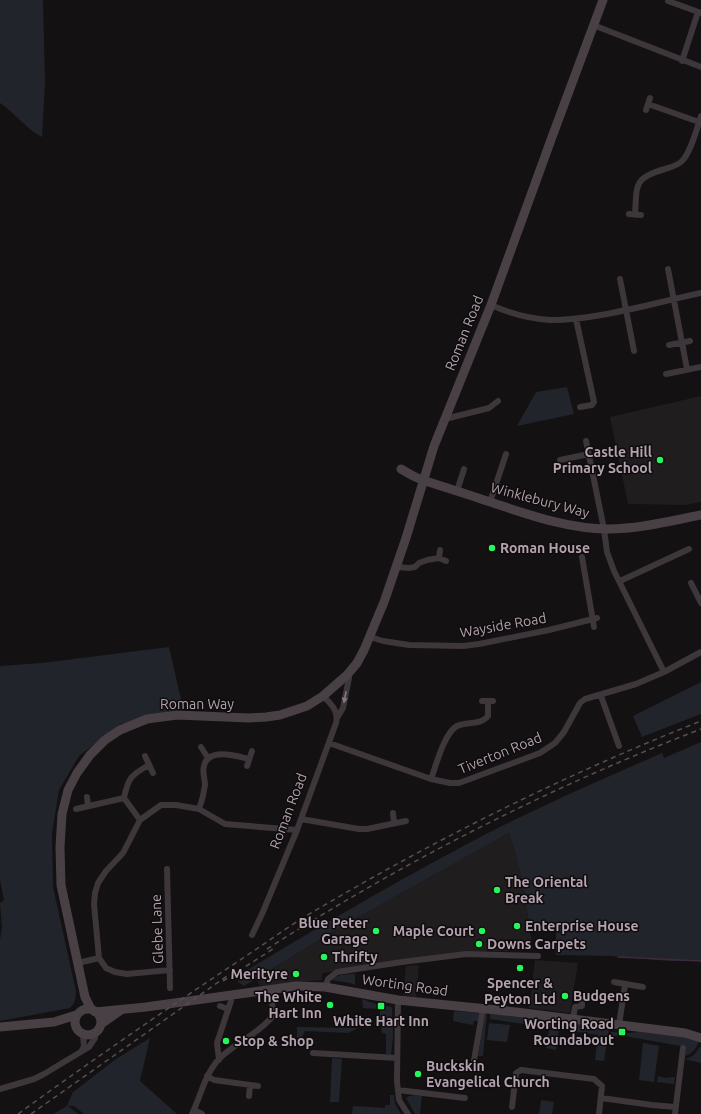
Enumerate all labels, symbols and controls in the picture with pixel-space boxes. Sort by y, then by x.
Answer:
street label: Roman Road [442,293,486,373]
place label: Castle Hill Primary School [553,444,652,476]
marker: Castle Hill Primary School [655,455,665,465]
street label: Winklebury Way [489,479,591,521]
place label: Roman House [500,540,590,556]
marker: Roman House [487,543,497,553]
street label: Wayside Road [459,610,547,640]
one-way arrow [342,691,348,703]
street label: Roman Way [160,696,234,712]
street label: Tiverton Road [456,729,544,777]
street label: Roman Road [266,771,310,851]
place label: The Oriental Break [505,874,588,906]
marker: The Oriental Break [492,885,502,895]
street label: Glebe Lane [148,894,166,964]
place label: Blue Peter Garage [299,915,368,947]
place label: Enterprise House [525,918,639,934]
marker: Enterprise House [512,921,522,931]
place label: Maple Court [393,923,474,939]
marker: Blue Peter Garage [371,926,381,936]
marker: Maple Court [477,926,487,936]
place label: Downs Carpets [487,936,586,952]
marker: Downs Carpets [474,939,484,949]
place label: Thrifty [332,949,378,965]
marker: Thrifty [319,952,329,962]
marker: Spencer & Peyton Ltd [515,963,525,973]
place label: Merityre [231,966,288,982]
marker: Merityre [291,969,301,979]
street label: Worting Road [361,971,449,999]
place label: Spencer & Peyton Ltd [484,975,556,1007]
place label: Budgens [573,988,630,1004]
place label: The White Hart Inn [255,989,322,1021]
marker: Budgens [560,991,570,1001]
marker: The White Hart Inn [325,1000,335,1010]
marker: White Hart Inn [376,1001,386,1011]
place label: White Hart Inn [333,1013,429,1029]
place label: Worting Road Roundabout [524,1016,614,1048]
marker: Worting Road Roundabout [617,1027,627,1037]
place label: Stop & Shop [234,1033,314,1049]
marker: Stop & Shop [221,1036,231,1046]
place label: Buckskin Evangelical Church [426,1058,550,1090]
marker: Buckskin Evangelical Church [413,1069,423,1079]

